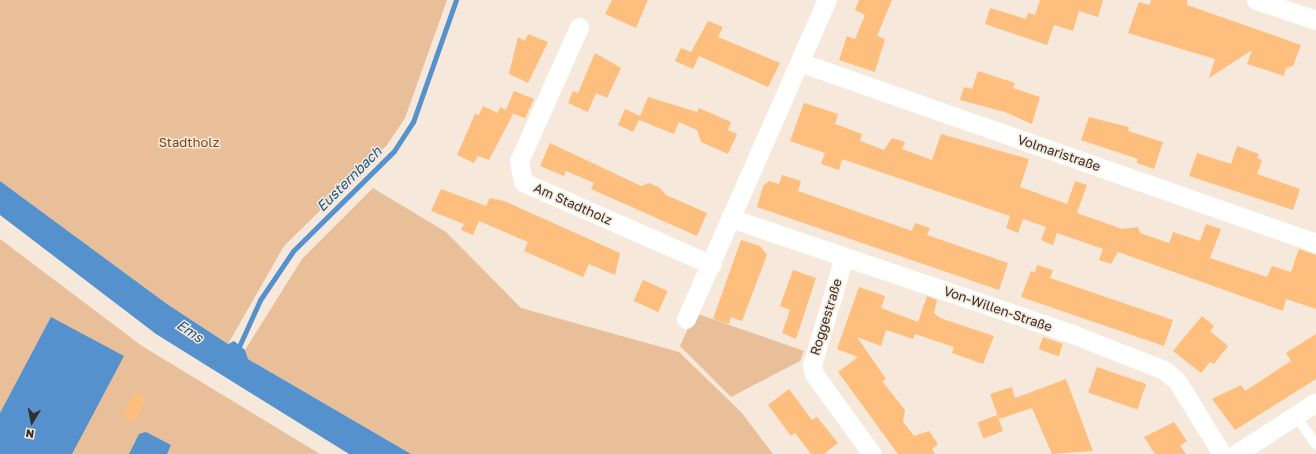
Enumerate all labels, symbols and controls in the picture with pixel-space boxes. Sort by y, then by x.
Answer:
street label: Volmaristraße [1015,132,1103,174]
park label: Stadtholz [159,134,219,150]
water label: Eusternbach [313,143,385,215]
street label: Am Stadtholz [531,180,615,228]
street label: Roggestraße [807,277,845,357]
street label: Von-Willen-Straße [942,283,1054,335]
water label: Ems [174,316,206,346]
north arrow [12,402,52,442]
text: N [25,427,35,441]

